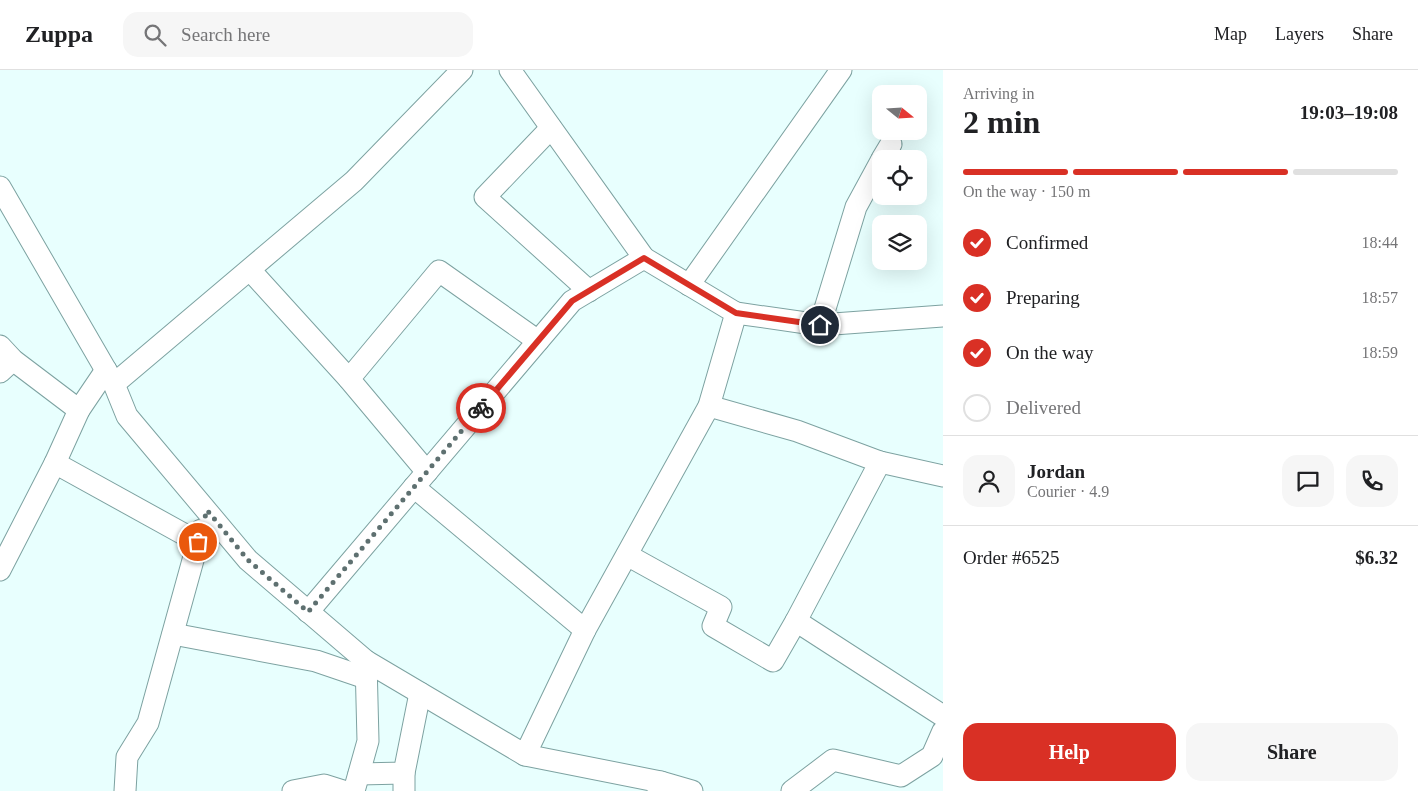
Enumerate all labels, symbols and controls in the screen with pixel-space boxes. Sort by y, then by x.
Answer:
search box [123,12,473,57]
text: Zuppa [25,21,93,47]
icon: search [141,21,169,49]
text: Search here [181,24,270,45]
text: Map [1214,24,1247,44]
text: Layers [1275,24,1324,44]
text: Share [1352,24,1393,44]
north arrow [872,85,928,140]
map controls [872,85,927,270]
text: Arriving in [963,85,1035,102]
text: 19:03–19:08 [1300,102,1398,123]
text: 2 min [963,104,1040,140]
button: locate [872,150,927,205]
text: On the way · 150 m [963,183,1091,200]
button: layers [872,215,927,270]
icon: check [963,229,991,257]
text: Confirmed [1006,232,1088,253]
text: 18:44 [1362,234,1398,251]
icon: check [963,284,991,312]
text: Preparing [1006,287,1080,308]
text: 18:57 [1362,289,1398,306]
pin [799,304,841,346]
icon: home [806,311,834,339]
icon: check [963,339,991,367]
text: On the way [1006,342,1094,363]
text: 18:59 [1362,344,1398,361]
courier [456,383,506,433]
icon: bike [467,394,495,422]
text: Delivered [1006,397,1081,418]
button: person [963,455,1015,507]
button: chat [1282,455,1334,507]
button: phone [1346,455,1398,507]
text: Jordan [1027,461,1085,482]
text: Courier · 4.9 [1027,483,1109,500]
pin [177,521,219,563]
icon: bag [184,528,212,556]
text: Order #6525 [963,547,1060,568]
text: $6.32 [1355,547,1398,568]
button: Help [963,723,1176,781]
button: Share [1186,723,1398,781]

